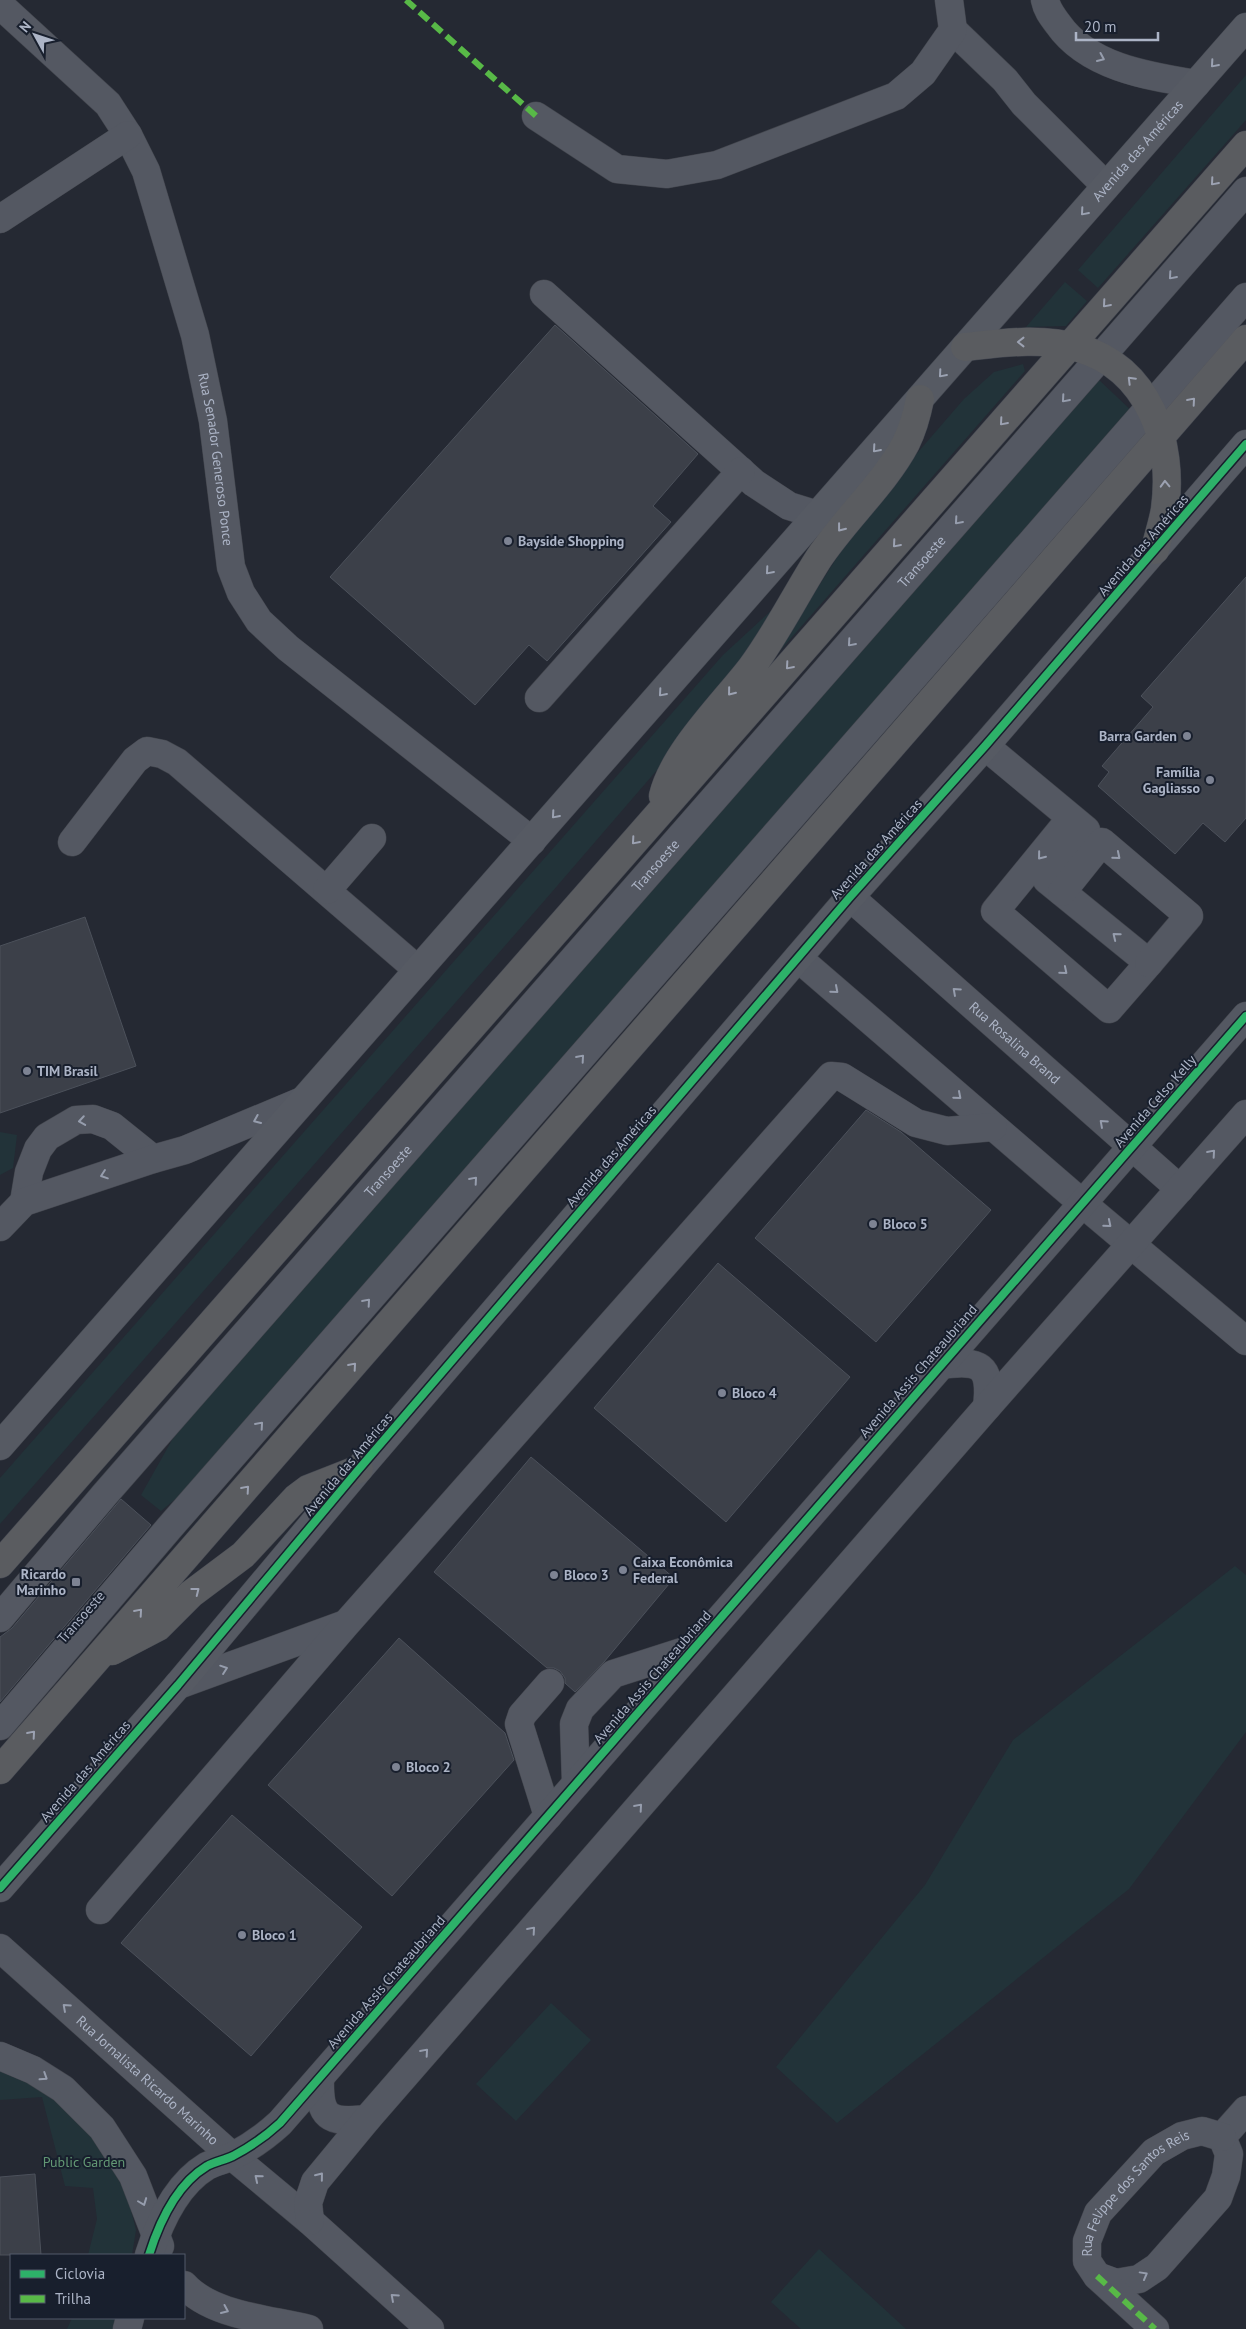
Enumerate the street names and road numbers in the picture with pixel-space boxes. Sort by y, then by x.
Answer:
street label: Avenida das Américas [1088,96,1187,205]
street label: Rua Senador Generoso Ponce [194,371,237,547]
street label: Avenida das Américas [1094,490,1192,600]
street label: Transoeste [894,532,949,591]
street label: Avenida das Américas [826,795,926,903]
street label: Transoeste [628,835,683,895]
street label: Rua Rosalina Brand [965,998,1064,1088]
street label: Avenida Celso Kelly [1110,1051,1200,1151]
street label: Avenida das Américas [562,1101,660,1211]
street label: Transoeste [360,1141,416,1201]
street label: Avenida Assis Chateaubriand [855,1301,981,1441]
street label: Avenida das Américas [300,1409,396,1519]
street label: Transoeste [53,1587,109,1647]
street label: Avenida Assis Chateaubriand [589,1607,715,1747]
street label: Avenida das Américas [36,1716,134,1826]
street label: Avenida Assis Chateaubriand [323,1912,449,2052]
street label: Rua Jornalista Ricardo Marinho [73,2012,222,2149]
street label: Rua Felippe dos Santos Reis [1078,2126,1191,2256]

